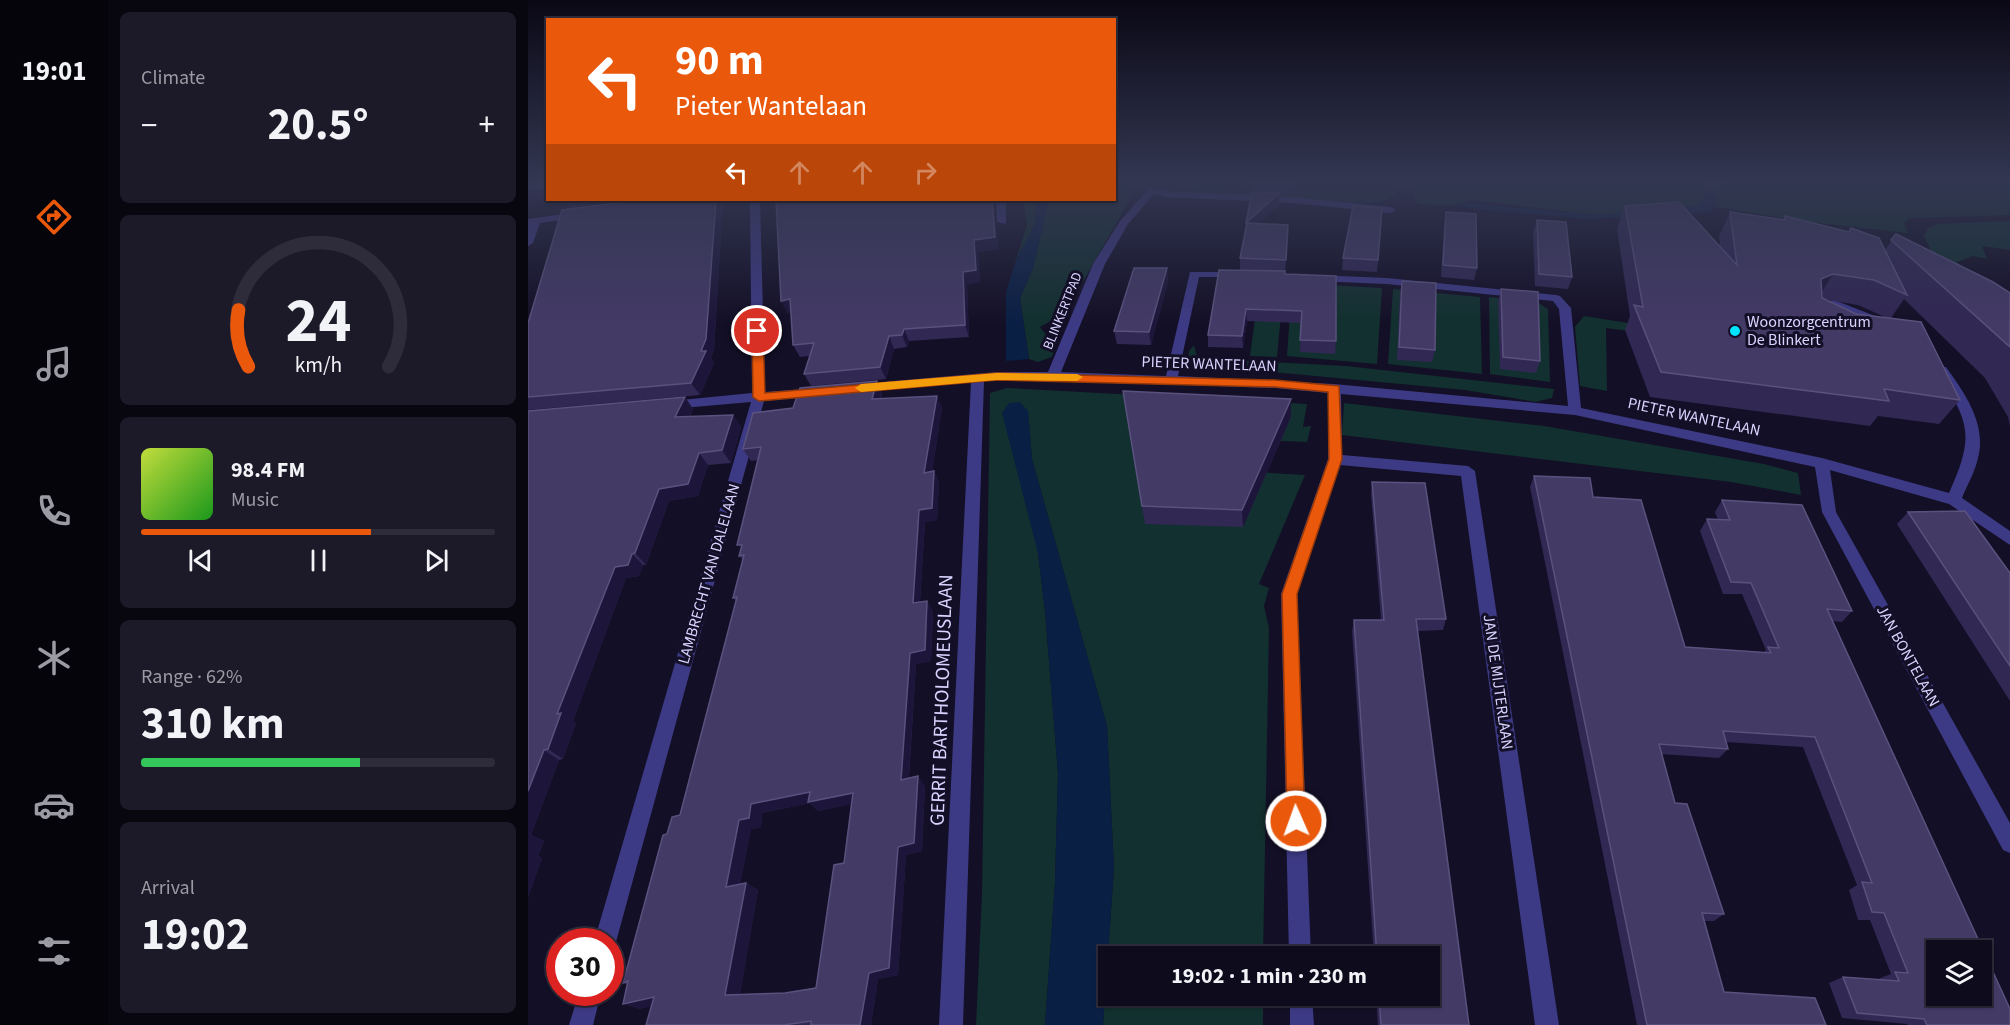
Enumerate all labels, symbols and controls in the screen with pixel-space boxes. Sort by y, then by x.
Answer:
text: 90 m [675,31,764,91]
icon: left [576,42,654,120]
text: 19:01 [21,52,87,91]
text: Climate [141,64,205,92]
text: Pieter Wantelaan [675,87,867,126]
text: 20.5° [267,93,369,157]
text: − [141,102,157,149]
text: + [479,102,495,149]
icon: left [720,156,753,189]
icon: ahead [783,156,816,189]
icon: ahead [846,156,879,189]
icon: right [909,156,942,189]
icon: directions [33,196,75,238]
street label: BLINKERTPAD [1038,269,1088,353]
text: 24 [285,277,351,366]
pin [731,305,782,356]
place label: Woonzorgcentrum De Blinkert [1747,311,1871,351]
icon: arrive [740,314,773,347]
marker: Woonzorgcentrum De Blinkert [1728,324,1742,338]
icon: music [33,343,75,385]
text: km/h [294,350,342,381]
street label: PIETER WANTELAAN [1141,351,1277,377]
street label: PIETER WANTELAAN [1626,392,1762,442]
text: 98.4 FM [231,454,305,486]
street label: LAMBRECHT VAN DALELAAN [673,481,745,667]
text: Music [231,486,279,514]
icon: phone [33,490,75,532]
icon: previous [184,544,217,577]
icon: pause [302,544,335,577]
icon: next [420,544,453,577]
street label: GERRIT BARTHOLOMEUSLAAN [924,574,960,826]
street label: JAN BONTELAAN [1871,601,1945,711]
street label: JAN DE MIJTERLAAN [1478,613,1518,751]
icon: climate [33,637,75,679]
text: Range · 62% [141,663,242,691]
text: 310 km [141,692,285,756]
icon: car [33,784,75,826]
position arrow [1264,789,1328,853]
text: Arrival [141,874,195,902]
text: 19:02 [141,903,250,967]
speed limit sign: 30 [546,928,624,1006]
icon: filters [33,930,75,972]
map controls [1926,940,1992,1006]
button: layers [1926,940,1992,1006]
text: 19:02 · 1 min · 230 m [1171,960,1367,992]

